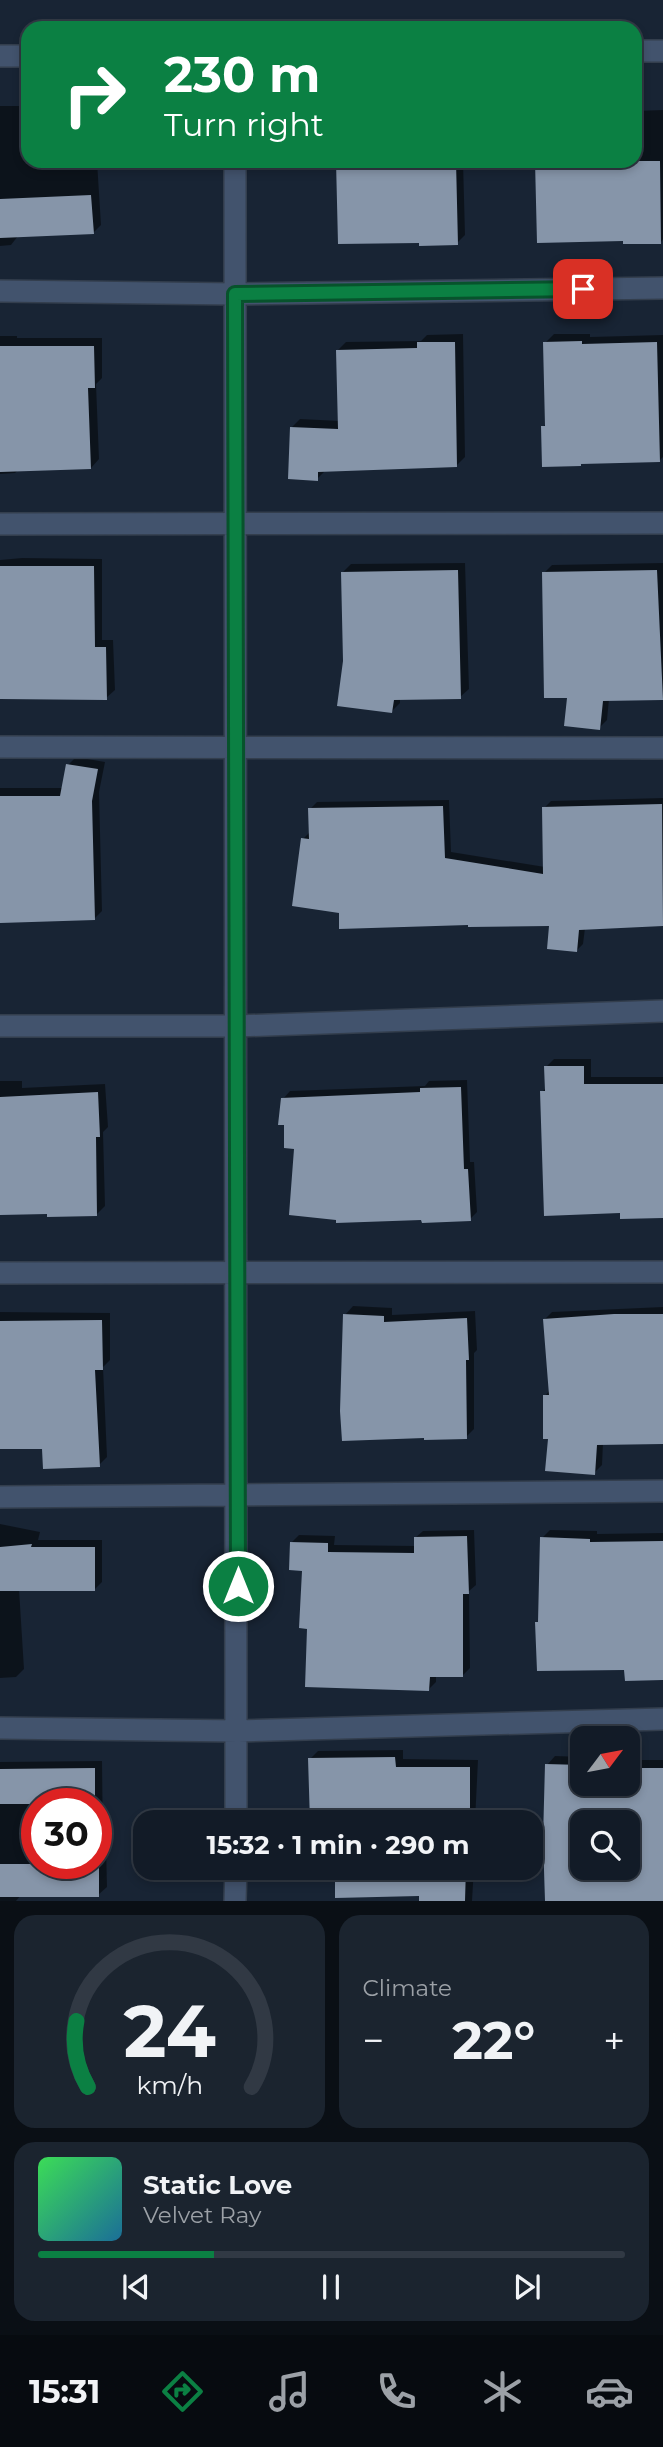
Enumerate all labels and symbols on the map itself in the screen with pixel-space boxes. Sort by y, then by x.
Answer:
pin [553,259,613,319]
position arrow [201,1549,275,1623]
north arrow [570,1726,640,1796]
speed limit sign: 30 [21,1788,112,1879]

